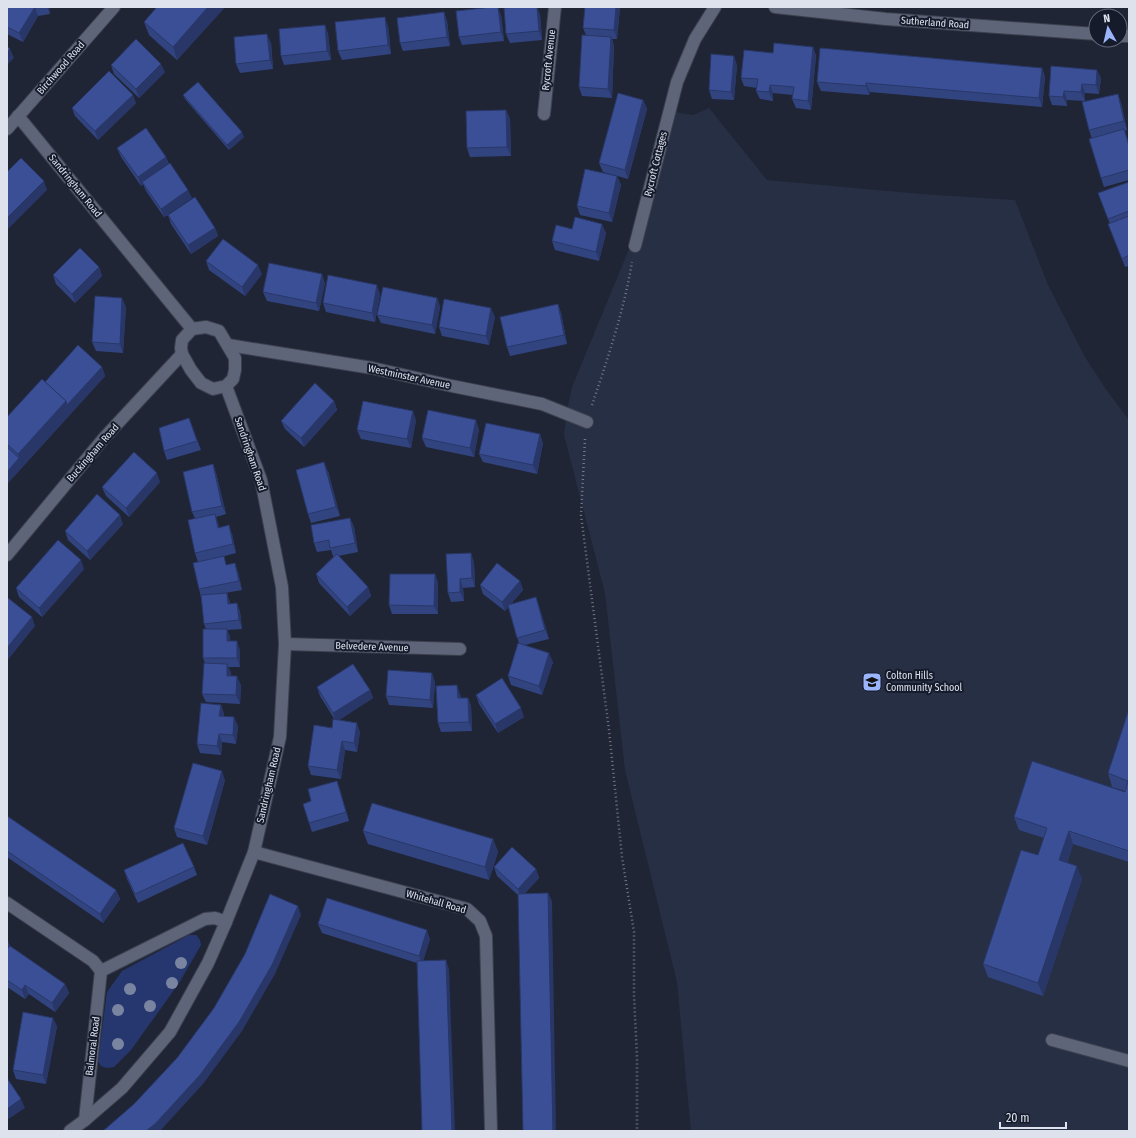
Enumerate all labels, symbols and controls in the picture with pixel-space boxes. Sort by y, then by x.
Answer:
north arrow [1088,8,1128,48]
text: N [1103,12,1111,25]
street label: Sutherland Road [900,15,970,31]
street label: Rycroft Avenue [540,29,558,91]
street label: Birchwood Road [35,39,87,97]
street label: Rycroft Cottages [642,130,670,198]
street label: Sandringham Road [46,152,104,220]
street label: Westminster Avenue [367,362,451,392]
street label: Sandringham Road [232,415,268,493]
street label: Buckingham Road [64,421,122,485]
street label: Belvedere Avenue [335,640,409,654]
place label: Colton Hills Community School [886,670,963,694]
school or university icon: Colton Hills Community School [861,671,883,693]
street label: Sandringham Road [254,746,284,824]
street label: Whitehall Road [405,888,467,916]
street label: Balmoral Road [83,1016,103,1076]
scale bar [1000,1104,1066,1130]
text: 20 m [1006,1111,1030,1125]

